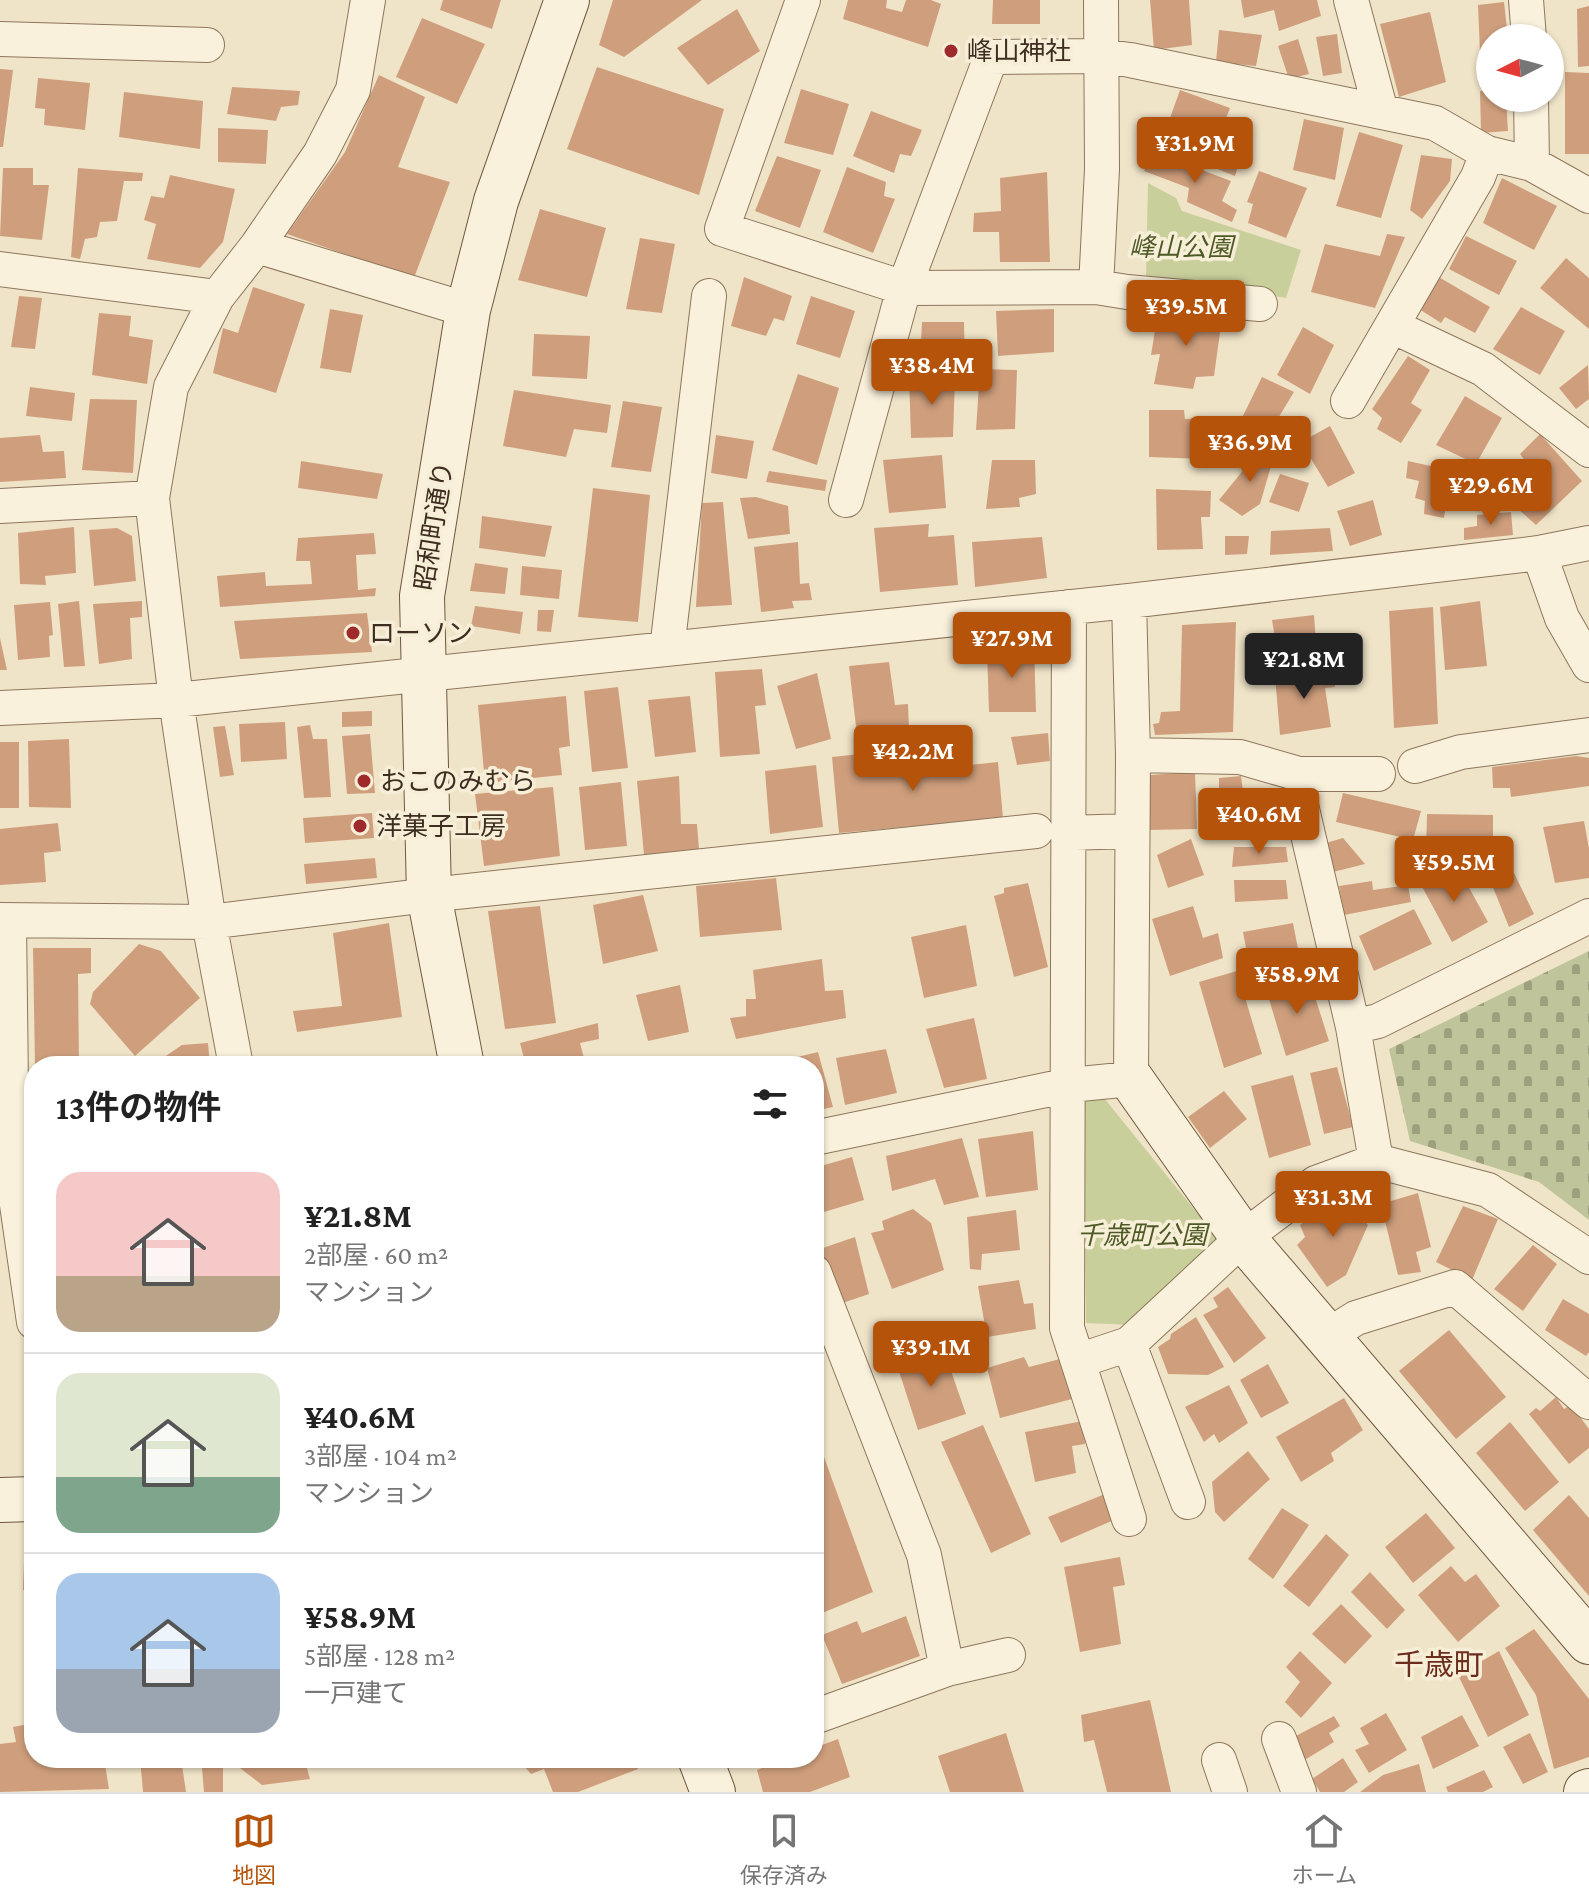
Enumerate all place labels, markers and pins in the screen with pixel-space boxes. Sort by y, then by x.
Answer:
place label: 峰山神社 [967,37,1071,66]
marker: 峰山神社 [942,42,960,60]
pin: ¥31.9M [1130,117,1260,185]
pin: ¥39.5M [1121,280,1251,348]
pin: ¥38.4M [867,339,997,407]
pin: ¥36.9M [1185,416,1315,484]
pin: ¥29.6M [1426,459,1556,527]
pin: ¥27.9M [947,612,1077,680]
place label: ローソン [369,619,473,648]
marker: ローソン [344,624,362,642]
pin: ¥21.8M [1239,633,1369,701]
pin: ¥42.2M [848,725,978,793]
place label: おこのみむら [380,767,536,796]
marker: おこのみむら [355,772,373,790]
pin: ¥40.6M [1194,788,1324,856]
place label: 洋菓子工房 [376,812,506,841]
marker: 洋菓子工房 [351,817,369,835]
pin: ¥59.5M [1389,836,1519,904]
pin: ¥58.9M [1232,948,1362,1016]
pin: ¥31.3M [1268,1171,1398,1239]
pin: ¥39.1M [866,1321,996,1389]

